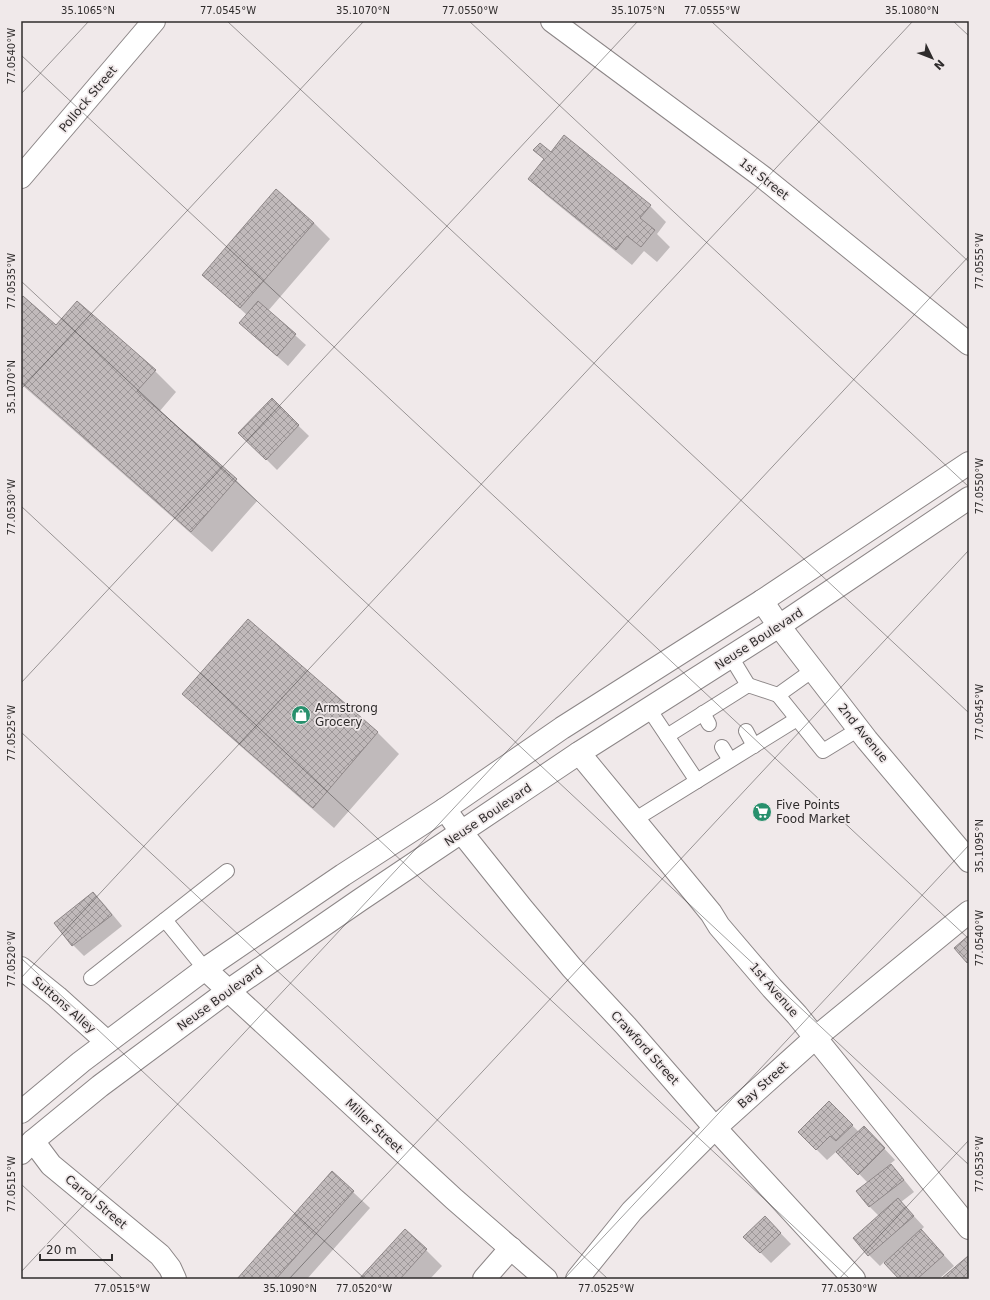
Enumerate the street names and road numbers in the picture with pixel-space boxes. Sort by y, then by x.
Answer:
street label: Pollock Street [56,63,120,135]
street label: 1st Street [736,155,792,203]
street label: Neuse Boulevard [712,605,806,673]
street label: 2nd Avenue [835,701,891,765]
street label: Neuse Boulevard [442,781,534,849]
street label: 1st Avenue [747,960,801,1020]
street label: Neuse Boulevard [175,962,265,1034]
street label: Suttons Alley [30,974,98,1036]
street label: Crawford Street [608,1008,682,1088]
street label: Bay Street [735,1059,791,1111]
street label: Miller Street [343,1096,406,1156]
street label: Carrol Street [62,1172,130,1232]

